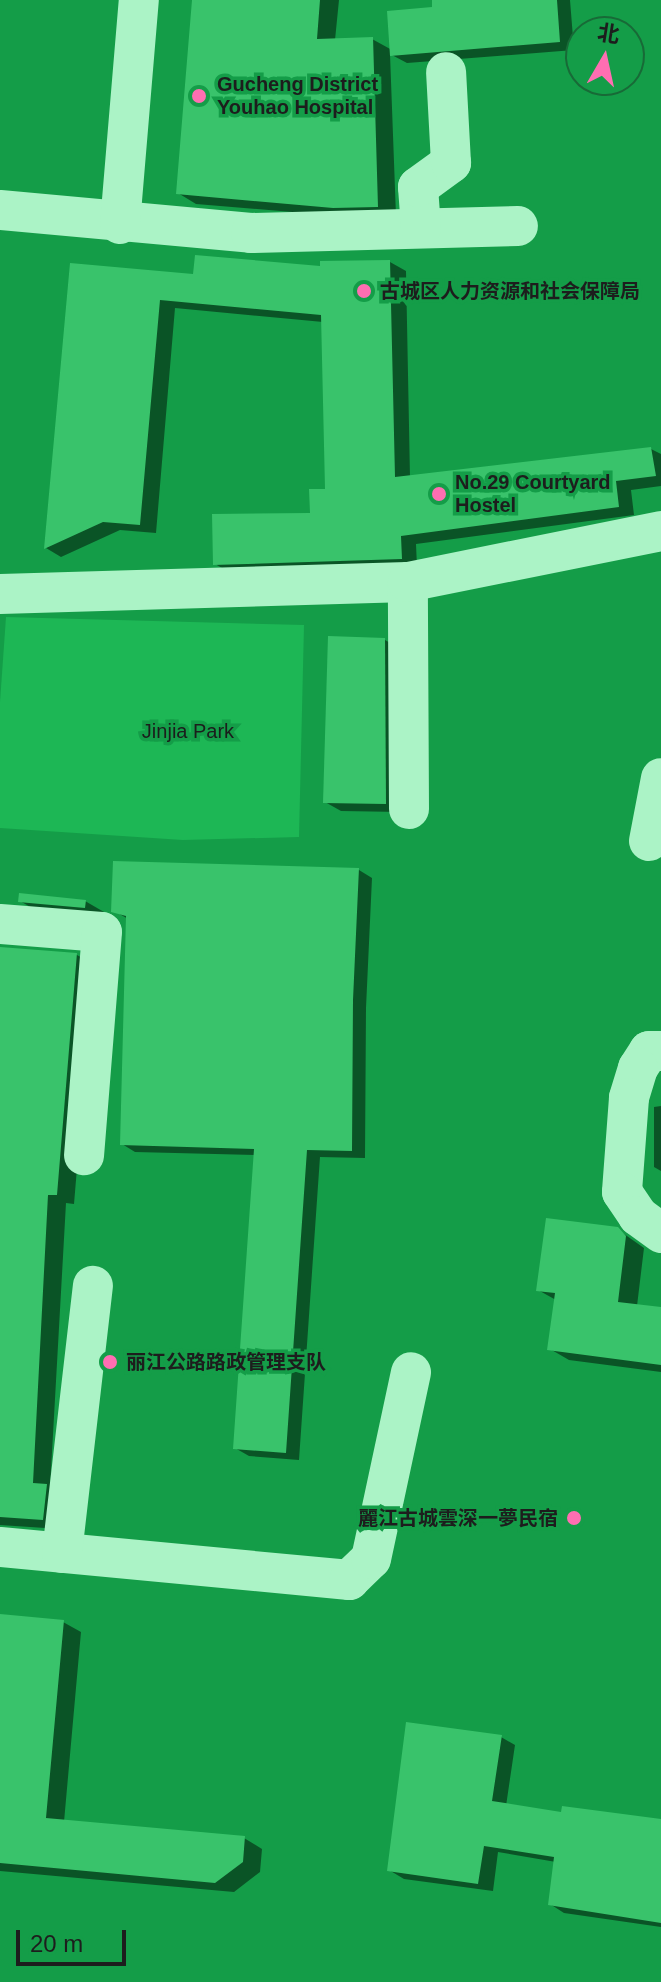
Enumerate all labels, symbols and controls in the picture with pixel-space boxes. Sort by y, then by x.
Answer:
north arrow [565,16,645,96]
text: 北 [596,20,621,48]
place label: Gucheng District Youhao Hospital [217,72,378,119]
marker: Gucheng District Youhao Hospital [188,85,210,107]
place label: 古城区人力资源和社会保障局 [380,279,640,303]
marker: 古城区人力资源和社会保障局 [355,282,373,300]
place label: No.29 Courtyard Hostel [455,470,611,517]
marker: No.29 Courtyard Hostel [430,485,448,503]
park label: Jinjia Park [142,719,234,743]
place label: 丽江公路路政管理支队 [126,1350,326,1374]
marker: 丽江公路路政管理支队 [101,1353,119,1371]
place label: 麗江古城雲深一夢民宿 [358,1506,558,1530]
marker: 麗江古城雲深一夢民宿 [565,1509,583,1527]
scale bar [20,1914,130,1964]
text: 20 m [30,1930,83,1957]

